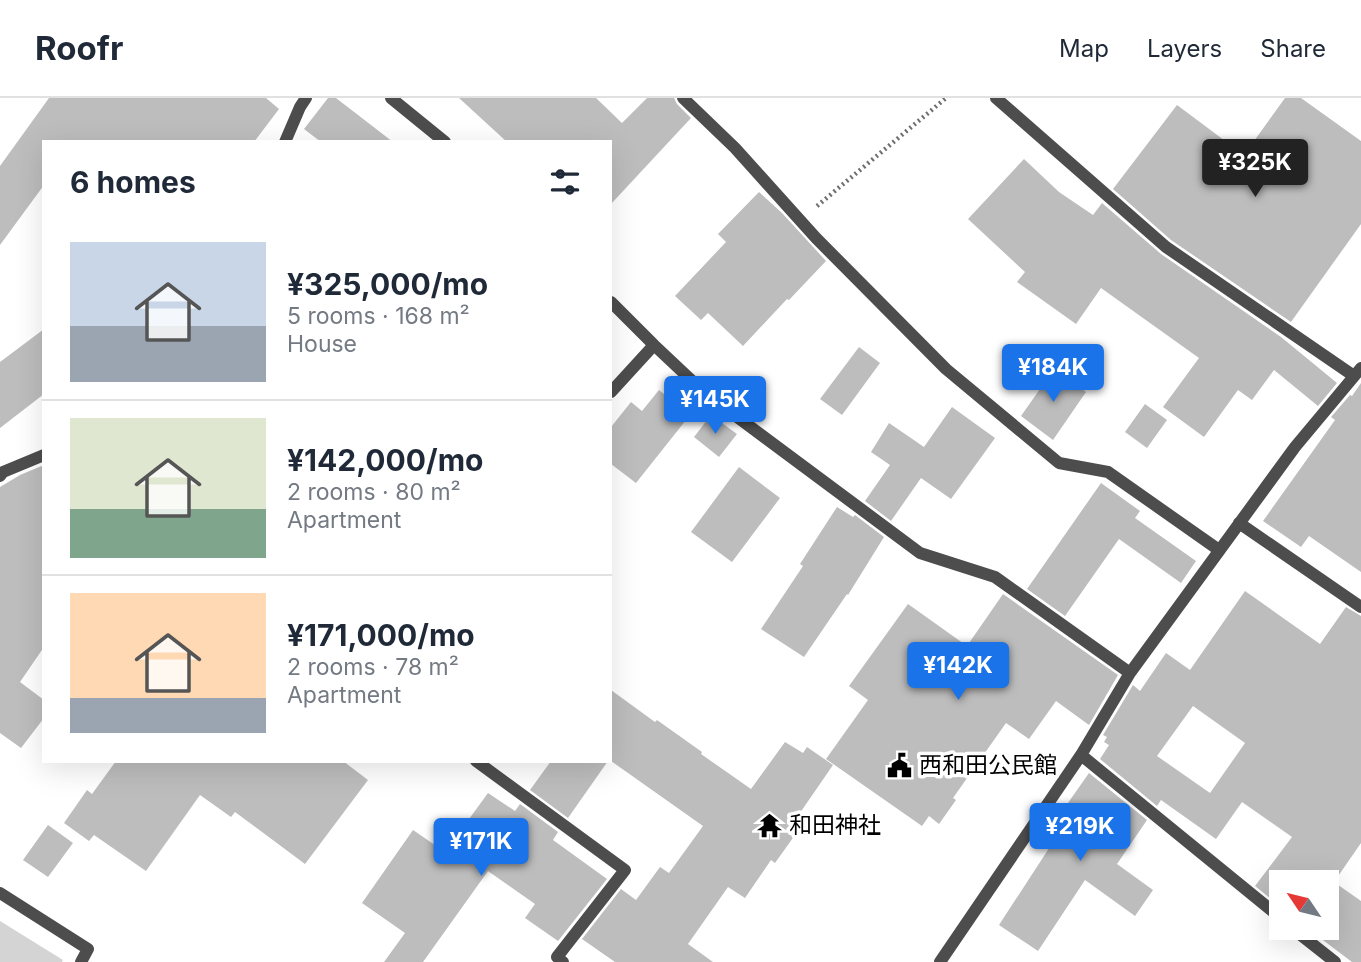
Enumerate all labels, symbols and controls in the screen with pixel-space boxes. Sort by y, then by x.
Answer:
text: Roofr [35,28,123,68]
text: Map [1059,34,1109,63]
text: Layers [1147,34,1222,63]
text: Share [1260,34,1326,63]
pin: ¥325K [1206,140,1304,199]
text: ¥325K [1218,148,1292,176]
icon: filters [546,163,584,201]
text: 6 homes [70,164,196,200]
text: ¥325,000/mo [287,266,488,302]
icon: home [126,270,210,354]
text: 5 rooms · 168 m² [287,302,470,330]
text: House [287,330,357,358]
pin: ¥184K [1004,344,1102,404]
text: ¥184K [1018,353,1088,381]
pin: ¥145K [666,376,764,436]
text: ¥145K [680,385,750,413]
text: ¥142,000/mo [287,442,483,478]
icon: home [126,446,210,530]
text: 2 rooms · 80 m² [287,478,461,506]
text: Apartment [287,506,401,534]
text: ¥171,000/mo [287,617,475,653]
icon: home [126,621,210,705]
pin: ¥142K [909,642,1007,702]
text: ¥142K [923,651,993,679]
text: 2 rooms · 78 m² [287,653,459,681]
text: Apartment [287,681,401,709]
public building icon: 西和田公民館 [885,751,913,779]
place label: 西和田公民館 [919,751,1057,779]
pin: ¥219K [1031,804,1129,863]
temple icon: 和田神社 [755,811,783,839]
place label: 和田神社 [789,811,881,839]
text: ¥219K [1046,812,1115,840]
pin: ¥171K [432,818,530,878]
text: ¥171K [450,827,512,855]
north arrow [1269,870,1339,940]
map controls [1269,870,1339,940]

